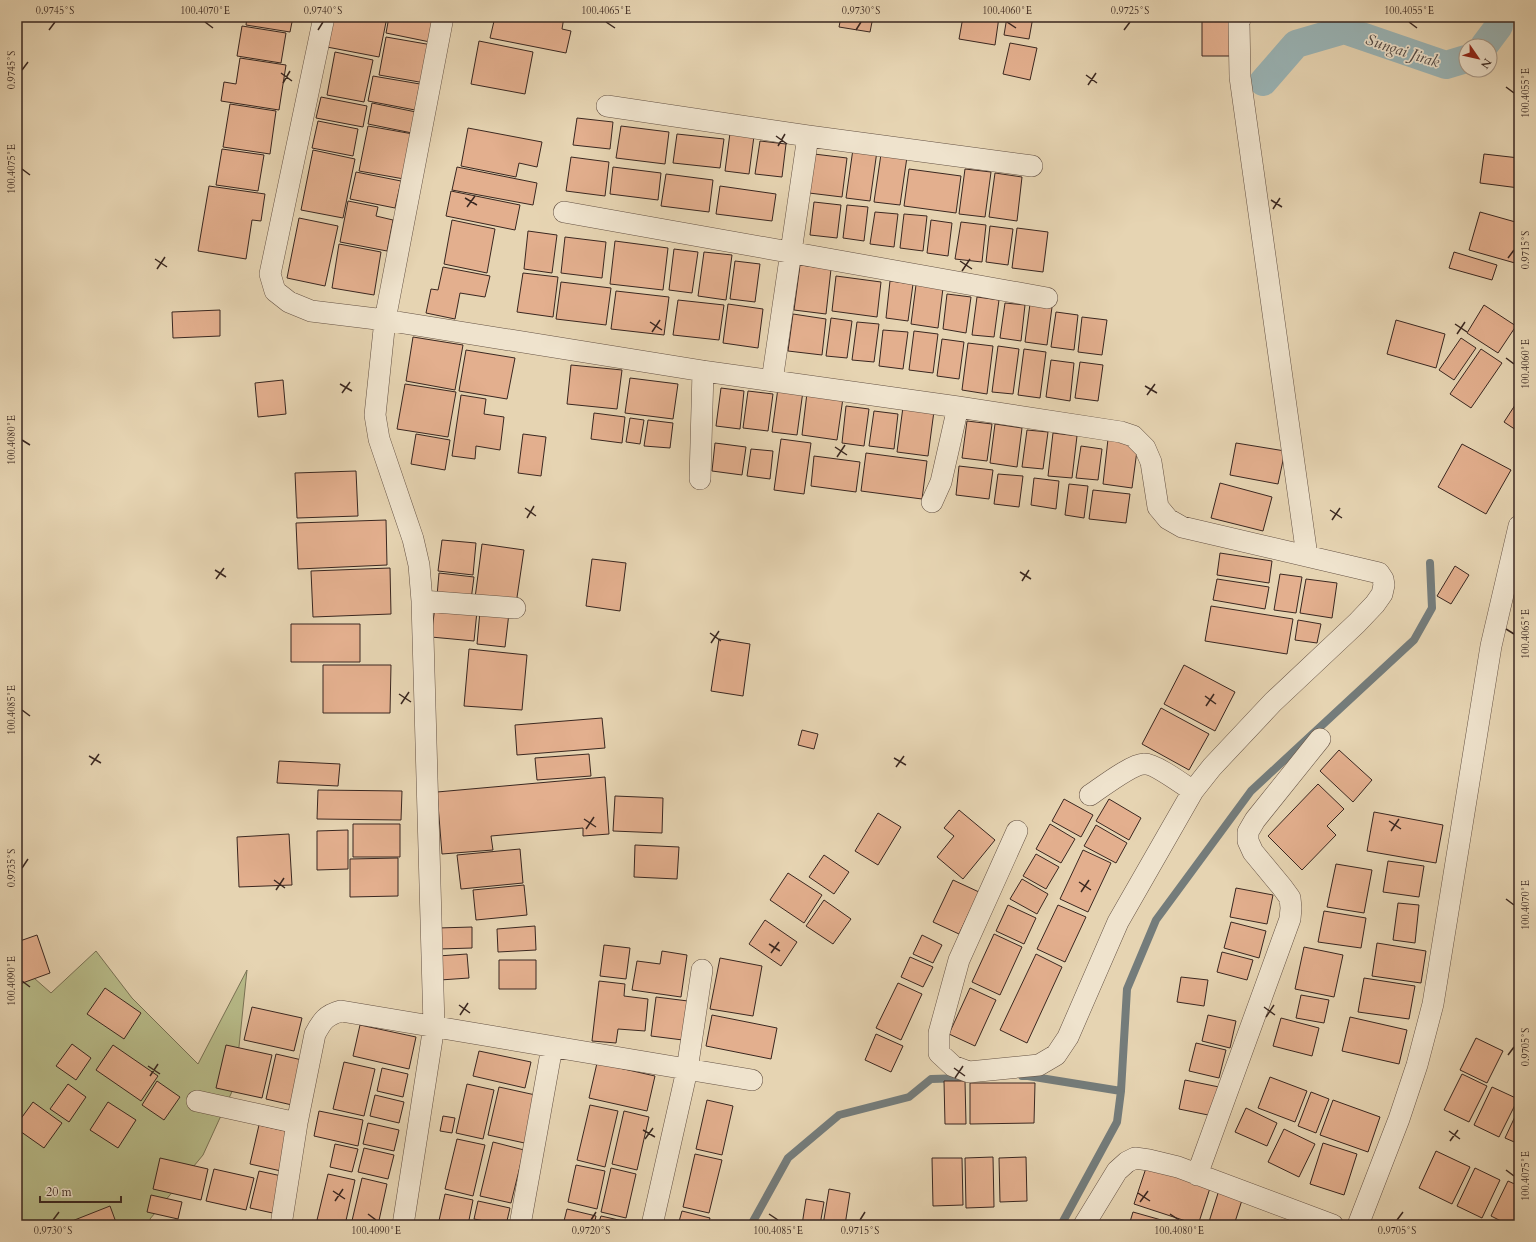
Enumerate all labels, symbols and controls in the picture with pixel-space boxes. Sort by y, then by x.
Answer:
text: 0.9745°S [36,4,74,18]
text: 100.4070°E [180,4,230,18]
text: 0.9740°S [304,4,342,18]
text: 100.4065°E [581,4,631,18]
text: 0.9730°S [842,4,880,18]
text: 100.4060°E [982,4,1032,18]
text: 0.9725°S [1111,4,1149,18]
text: 100.4055°E [1384,4,1434,18]
water label: Sungai Jirak [1363,29,1443,73]
north arrow [1458,38,1498,78]
text: 0.9745°S [5,51,19,89]
text: N [1477,55,1495,72]
text: 100.4055°E [1519,68,1533,118]
text: 100.4075°E [5,144,19,194]
text: 0.9715°S [1519,231,1533,269]
text: 100.4060°E [1519,339,1533,389]
text: 100.4080°E [5,415,19,465]
text: 100.4065°E [1519,609,1533,659]
text: 100.4085°E [5,685,19,735]
text: 0.9735°S [5,849,19,887]
text: 100.4070°E [1519,880,1533,930]
text: 100.4090°E [5,956,19,1006]
text: 0.9705°S [1519,1028,1533,1066]
text: 100.4075°E [1519,1151,1533,1201]
scale bar [40,1178,121,1204]
text: 20 m [46,1184,73,1200]
text: 0.9730°S [34,1224,72,1238]
text: 100.4090°E [351,1224,401,1238]
text: 0.9720°S [572,1224,610,1238]
text: 100.4085°E [753,1224,803,1238]
text: 0.9715°S [841,1224,879,1238]
text: 100.4080°E [1154,1224,1204,1238]
text: 0.9705°S [1378,1224,1416,1238]

